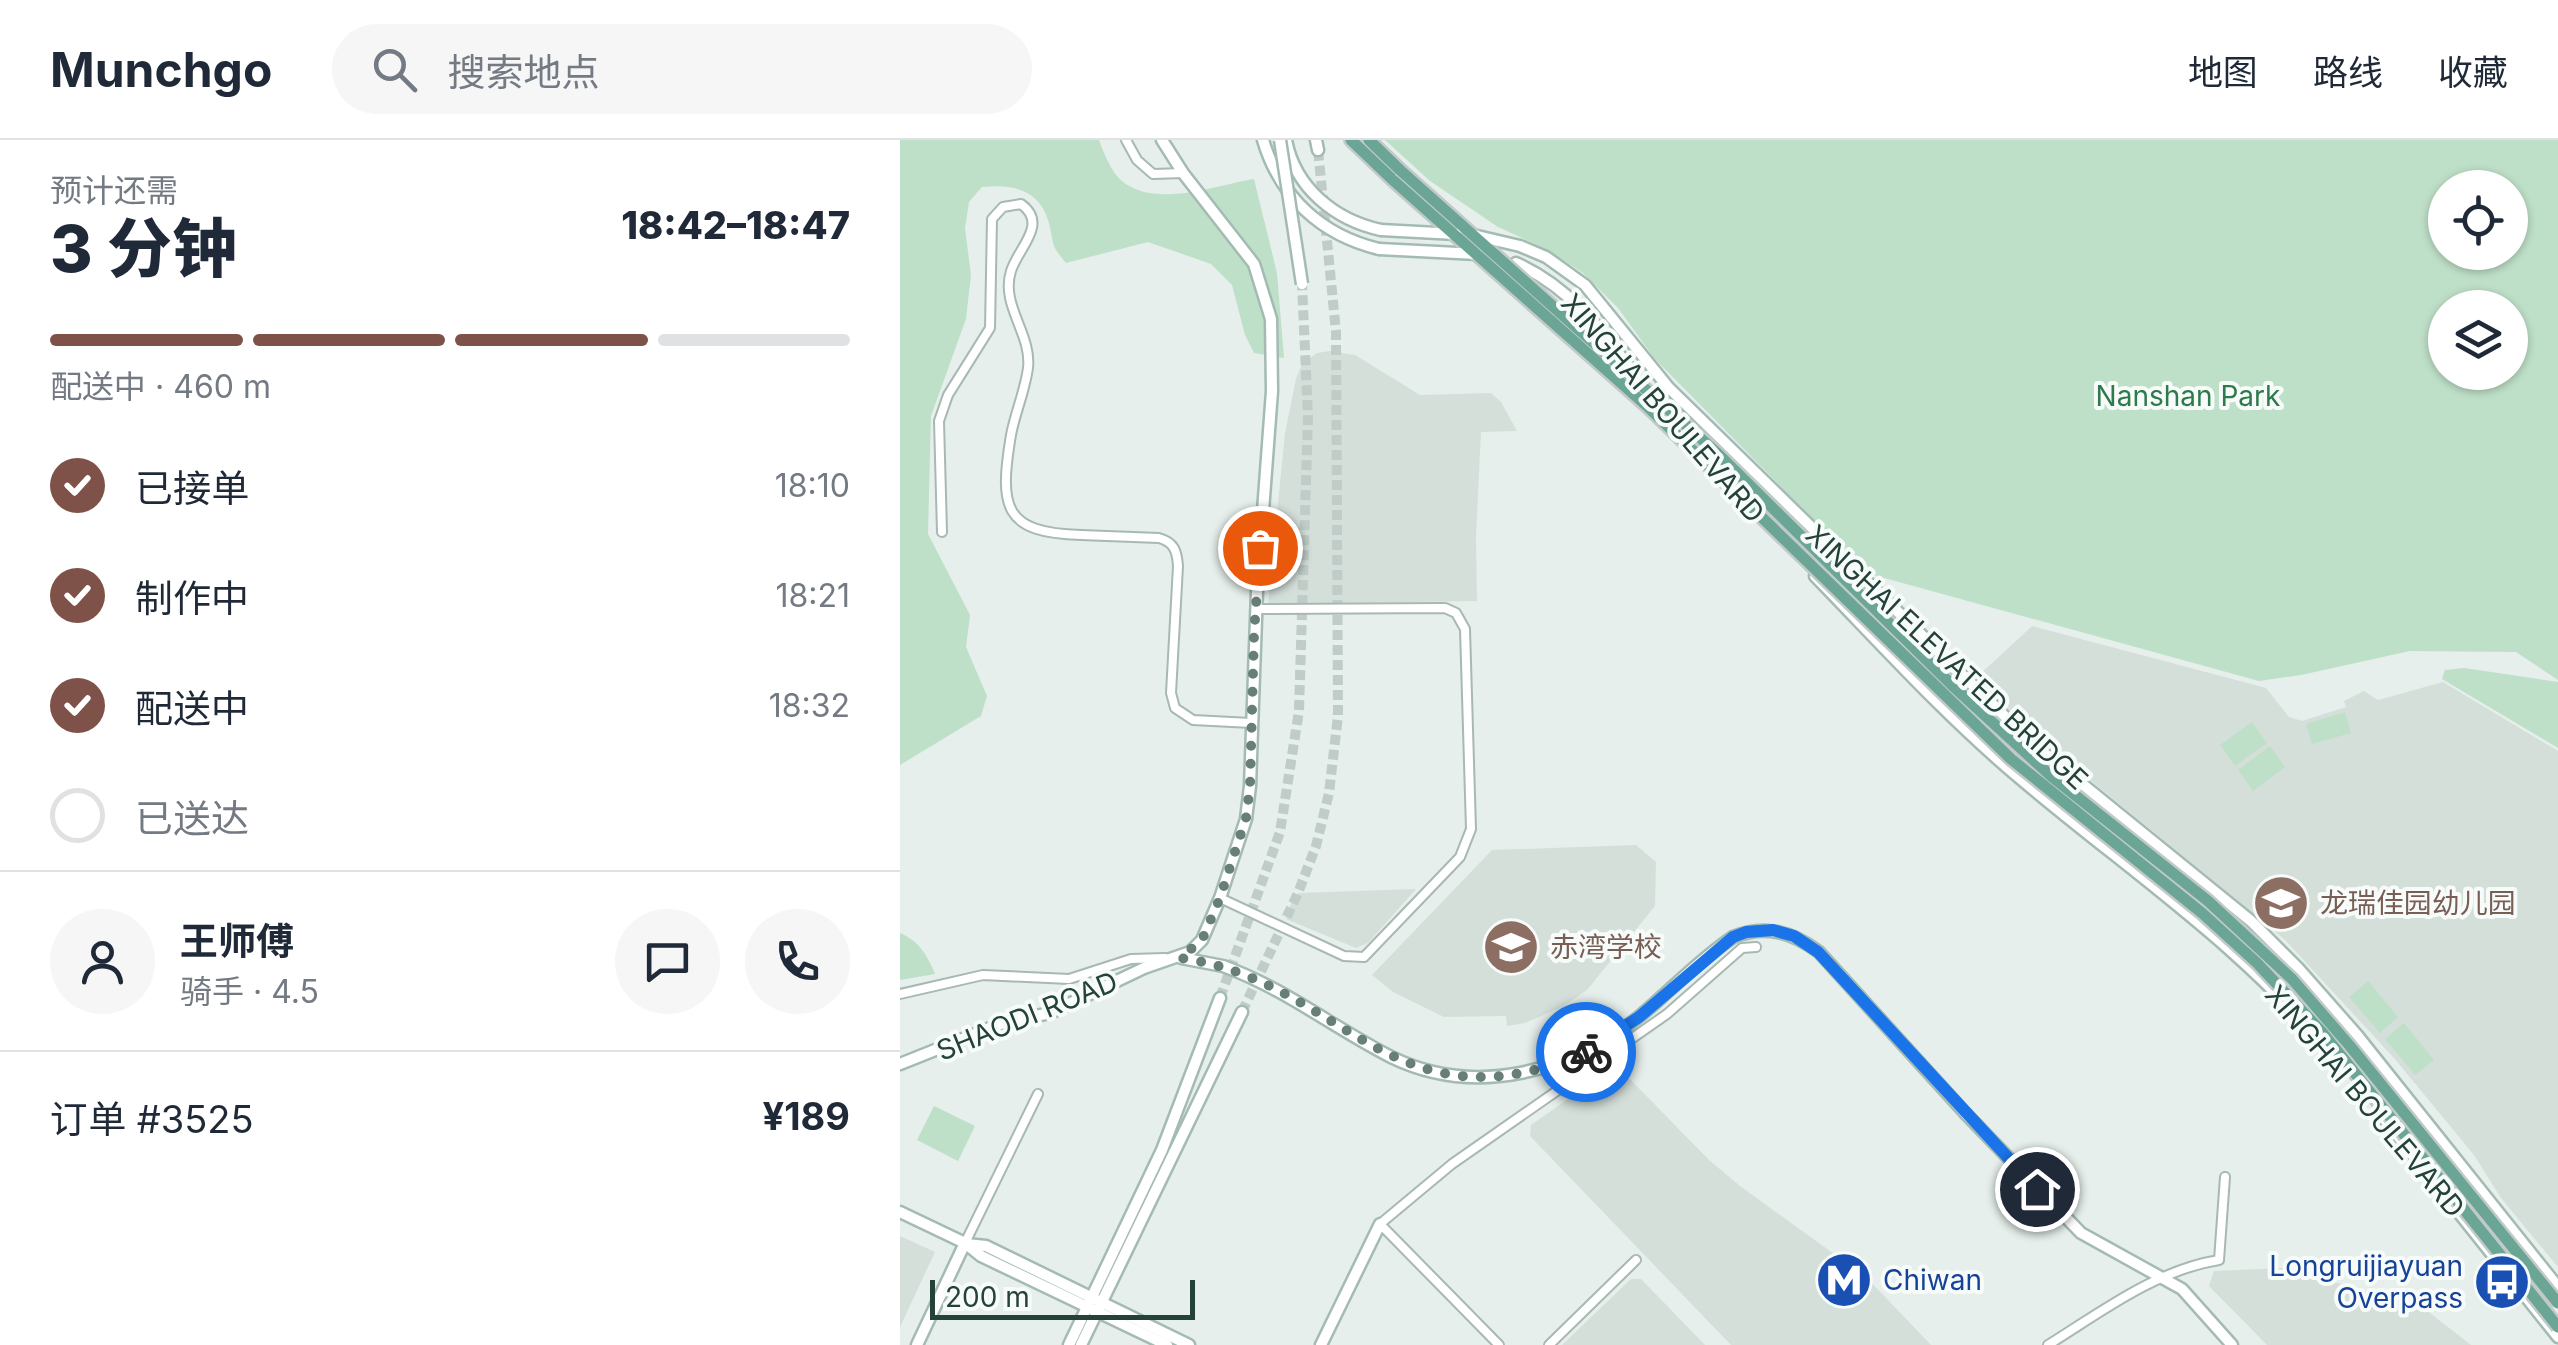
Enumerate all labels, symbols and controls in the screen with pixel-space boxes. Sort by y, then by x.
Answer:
search box [332,24,1032,114]
text: Munchgo [50,40,272,99]
icon: search [367,42,422,97]
text: 搜索地点 [447,49,599,95]
text: 地图 [2188,51,2258,93]
text: 路线 [2313,51,2383,93]
text: 收藏 [2438,51,2508,93]
map controls [2428,170,2528,390]
button: locate [2428,170,2528,270]
text: 预计还需 [50,171,178,210]
text: 18:42–18:47 [621,202,850,248]
text: 3 分钟 [50,209,237,288]
street label: XINGHAI BOULEVARD [1554,287,1772,529]
button: layers [2428,290,2528,390]
text: 配送中 · 460 m [50,367,271,406]
park label: Nanshan Park [2096,379,2280,413]
icon: check [50,458,105,513]
text: 已接单 [135,465,249,511]
text: 18:10 [775,466,850,505]
pin [1218,506,1303,591]
street label: XINGHAI ELEVATED BRIDGE [1799,517,2095,797]
icon: bag [1233,521,1288,576]
icon: check [50,568,105,623]
text: 制作中 [135,575,249,621]
text: 18:21 [775,576,850,615]
icon: check [50,678,105,733]
text: 配送中 [135,685,249,731]
text: 18:32 [769,686,850,725]
text: 已送达 [135,795,249,841]
school or university icon: 龙瑞佳园幼儿园 [2251,873,2311,933]
place label: 龙瑞佳园幼儿园 [2320,886,2516,920]
button: person [50,909,155,1014]
button: chat [615,909,720,1014]
button: phone [745,909,850,1014]
school or university icon: 赤湾学校 [1481,917,1541,977]
text: 王师傅 [180,918,294,964]
place label: 赤湾学校 [1550,930,1662,964]
street label: SHAODI ROAD [932,964,1122,1068]
text: 骑手 · 4.5 [180,972,319,1011]
street label: XINGHAI BOULEVARD [2258,978,2472,1224]
courier [1536,1002,1636,1102]
icon: bike [1559,1025,1614,1080]
text: ¥189 [763,1093,850,1139]
text: 订单 #3525 [50,1096,254,1142]
pin [1995,1147,2080,1232]
icon: home [2010,1162,2065,1217]
place label: Longruijiayuan Overpass [2269,1249,2463,1315]
metro station icon: Chiwan [1814,1250,1874,1310]
bus stop icon: Longruijiayuan Overpass [2472,1252,2532,1312]
place label: Chiwan [1883,1263,1982,1297]
scale bar [930,1275,1195,1320]
text: 200 m [945,1280,1030,1314]

